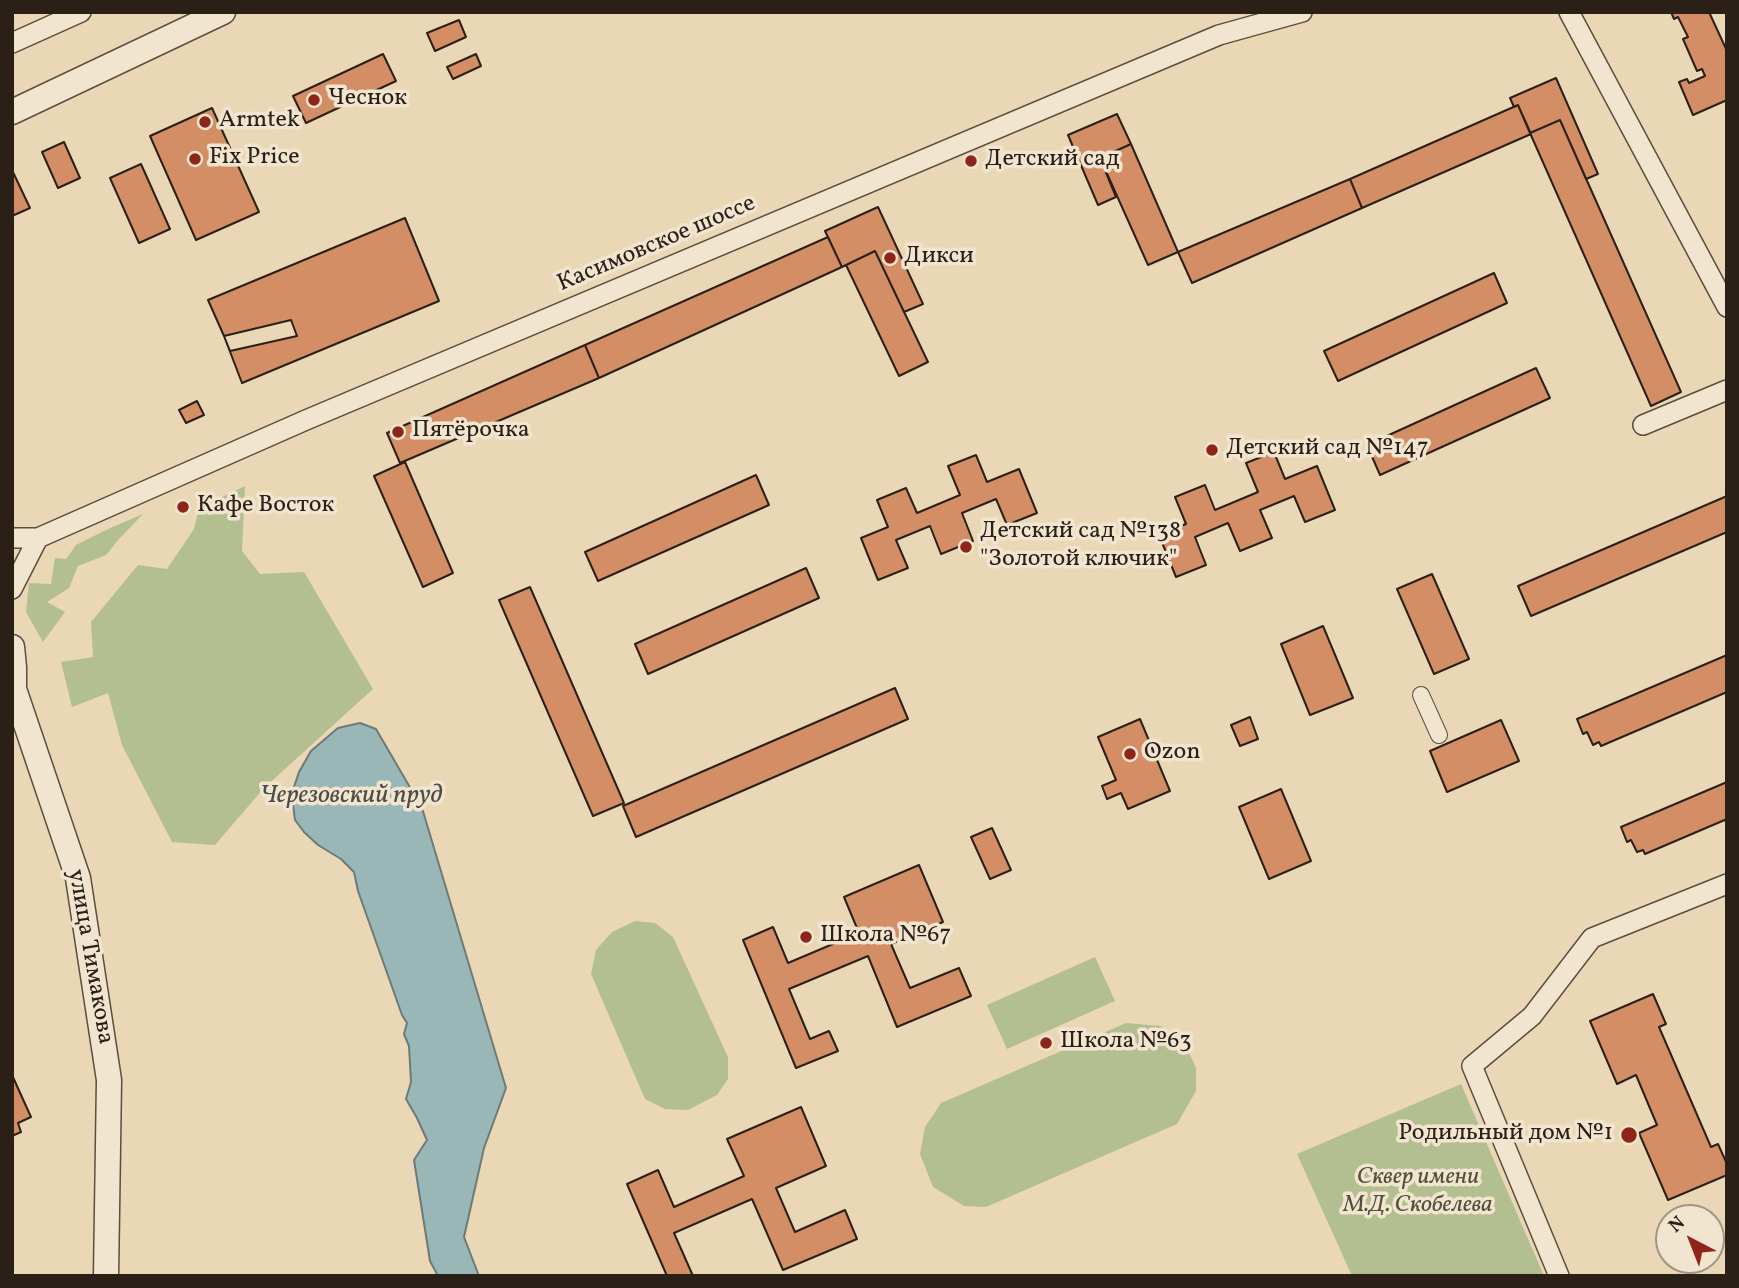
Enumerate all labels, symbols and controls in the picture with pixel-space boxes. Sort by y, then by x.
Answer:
place label: Чеснок [328,86,407,114]
marker: Чеснок [306,92,322,108]
place label: Armtek [219,108,300,136]
marker: Armtek [197,114,213,130]
place label: Fix Price [209,145,300,173]
place label: Детский сад [985,147,1119,175]
marker: Fix Price [187,151,203,167]
marker: Детский сад [963,153,979,169]
street label: Касимовское шоссе [554,190,760,300]
place label: Дикси [904,244,974,272]
marker: Дикси [882,250,898,266]
place label: Пятёрочка [412,418,530,446]
marker: Пятёрочка [390,424,406,440]
place label: Детский сад №147 [1226,436,1429,464]
marker: Детский сад №147 [1204,442,1220,458]
place label: Кафе Восток [197,493,334,521]
marker: Кафе Восток [175,499,191,515]
place label: Детский сад №138 "Золотой ключик" [980,519,1181,575]
marker: Детский сад №138 "Золотой ключик" [958,539,974,555]
place label: Ozon [1144,740,1201,768]
marker: Ozon [1122,746,1138,762]
water label: Черезовский пруд [260,781,442,813]
street label: улица Тимакова [59,867,119,1047]
place label: Школа №67 [820,923,951,951]
marker: Школа №67 [798,929,814,945]
place label: Школа №63 [1060,1029,1191,1057]
marker: Школа №63 [1038,1035,1054,1051]
place label: Родильный дом №1 [1398,1121,1613,1149]
marker: Родильный дом №1 [1619,1125,1639,1145]
park label: Сквер имени М.Д. Скобелева [1343,1165,1493,1221]
north arrow [1655,1204,1725,1274]
text: N [1663,1211,1691,1239]

